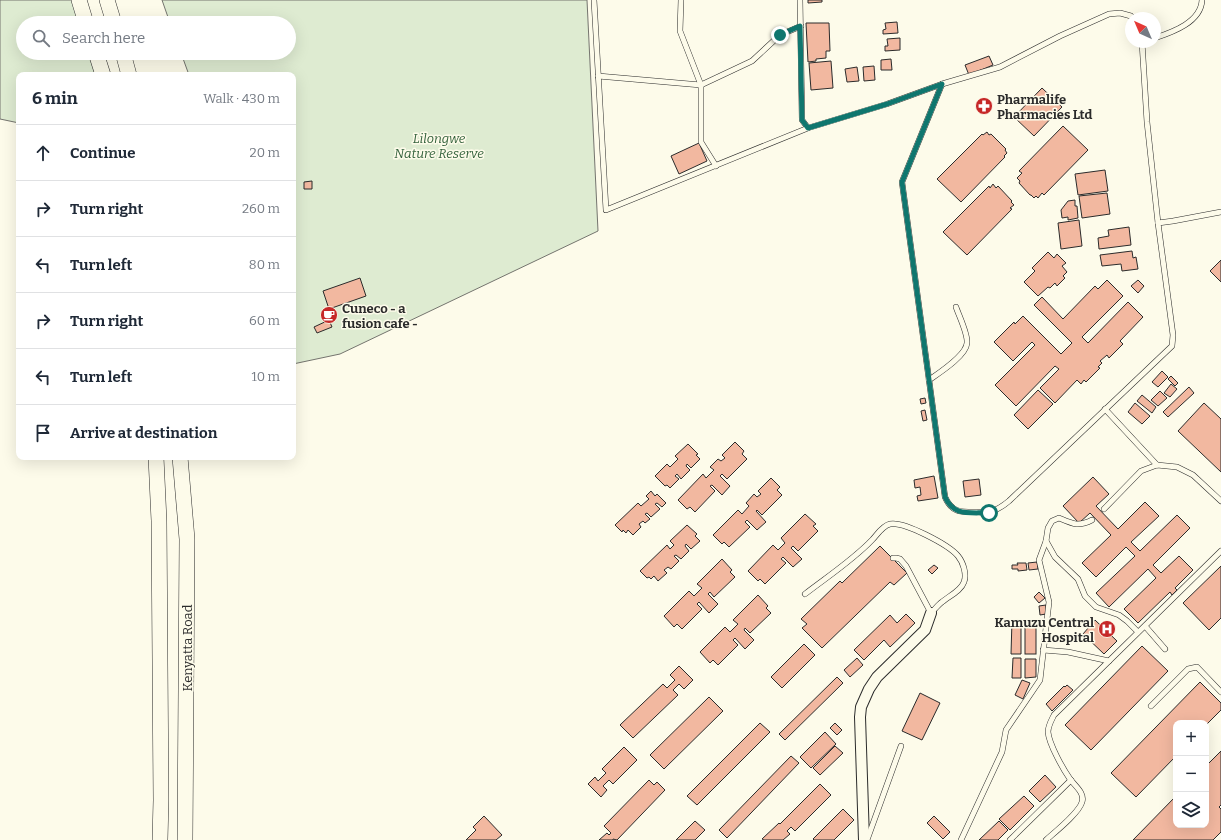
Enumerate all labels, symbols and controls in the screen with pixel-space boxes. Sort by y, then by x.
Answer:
north arrow [1125,12,1161,48]
search box [16,16,296,60]
route end [771,26,789,44]
icon: search [30,27,52,49]
text: Search here [62,29,145,47]
text: 6 min [32,88,78,109]
text: Walk · 430 m [203,91,280,106]
place label: Pharmalife Pharmacies Ltd [997,92,1093,122]
pharmacy icon: Pharmalife Pharmacies Ltd [974,96,994,116]
park label: Lilongwe Nature Reserve [394,131,484,161]
icon: ahead [32,142,54,164]
text: Continue [70,144,136,162]
text: 20 m [250,145,280,160]
icon: right [32,198,54,220]
text: Turn right [70,200,143,218]
text: 260 m [242,201,280,216]
icon: left [32,254,54,276]
text: Turn left [70,256,132,274]
text: 80 m [249,257,280,272]
place label: Cuneco - a fusion cafe - [342,301,418,331]
cafe icon: Cuneco - a fusion cafe - [319,305,339,325]
icon: right [32,310,54,332]
text: Turn right [70,312,143,330]
text: 60 m [249,313,280,328]
icon: left [32,366,54,388]
text: Turn left [70,368,132,386]
text: 10 m [251,369,280,384]
icon: arrive [32,422,54,444]
text: Arrive at destination [70,424,217,442]
route start [980,504,998,522]
street label: Kenyatta Road [180,604,195,691]
place label: Kamuzu Central Hospital [994,615,1094,645]
hospital icon: Kamuzu Central Hospital [1097,619,1117,639]
map controls [1173,720,1209,828]
button: + [1173,720,1209,756]
button: − [1173,756,1209,792]
button: layers [1173,792,1209,828]

